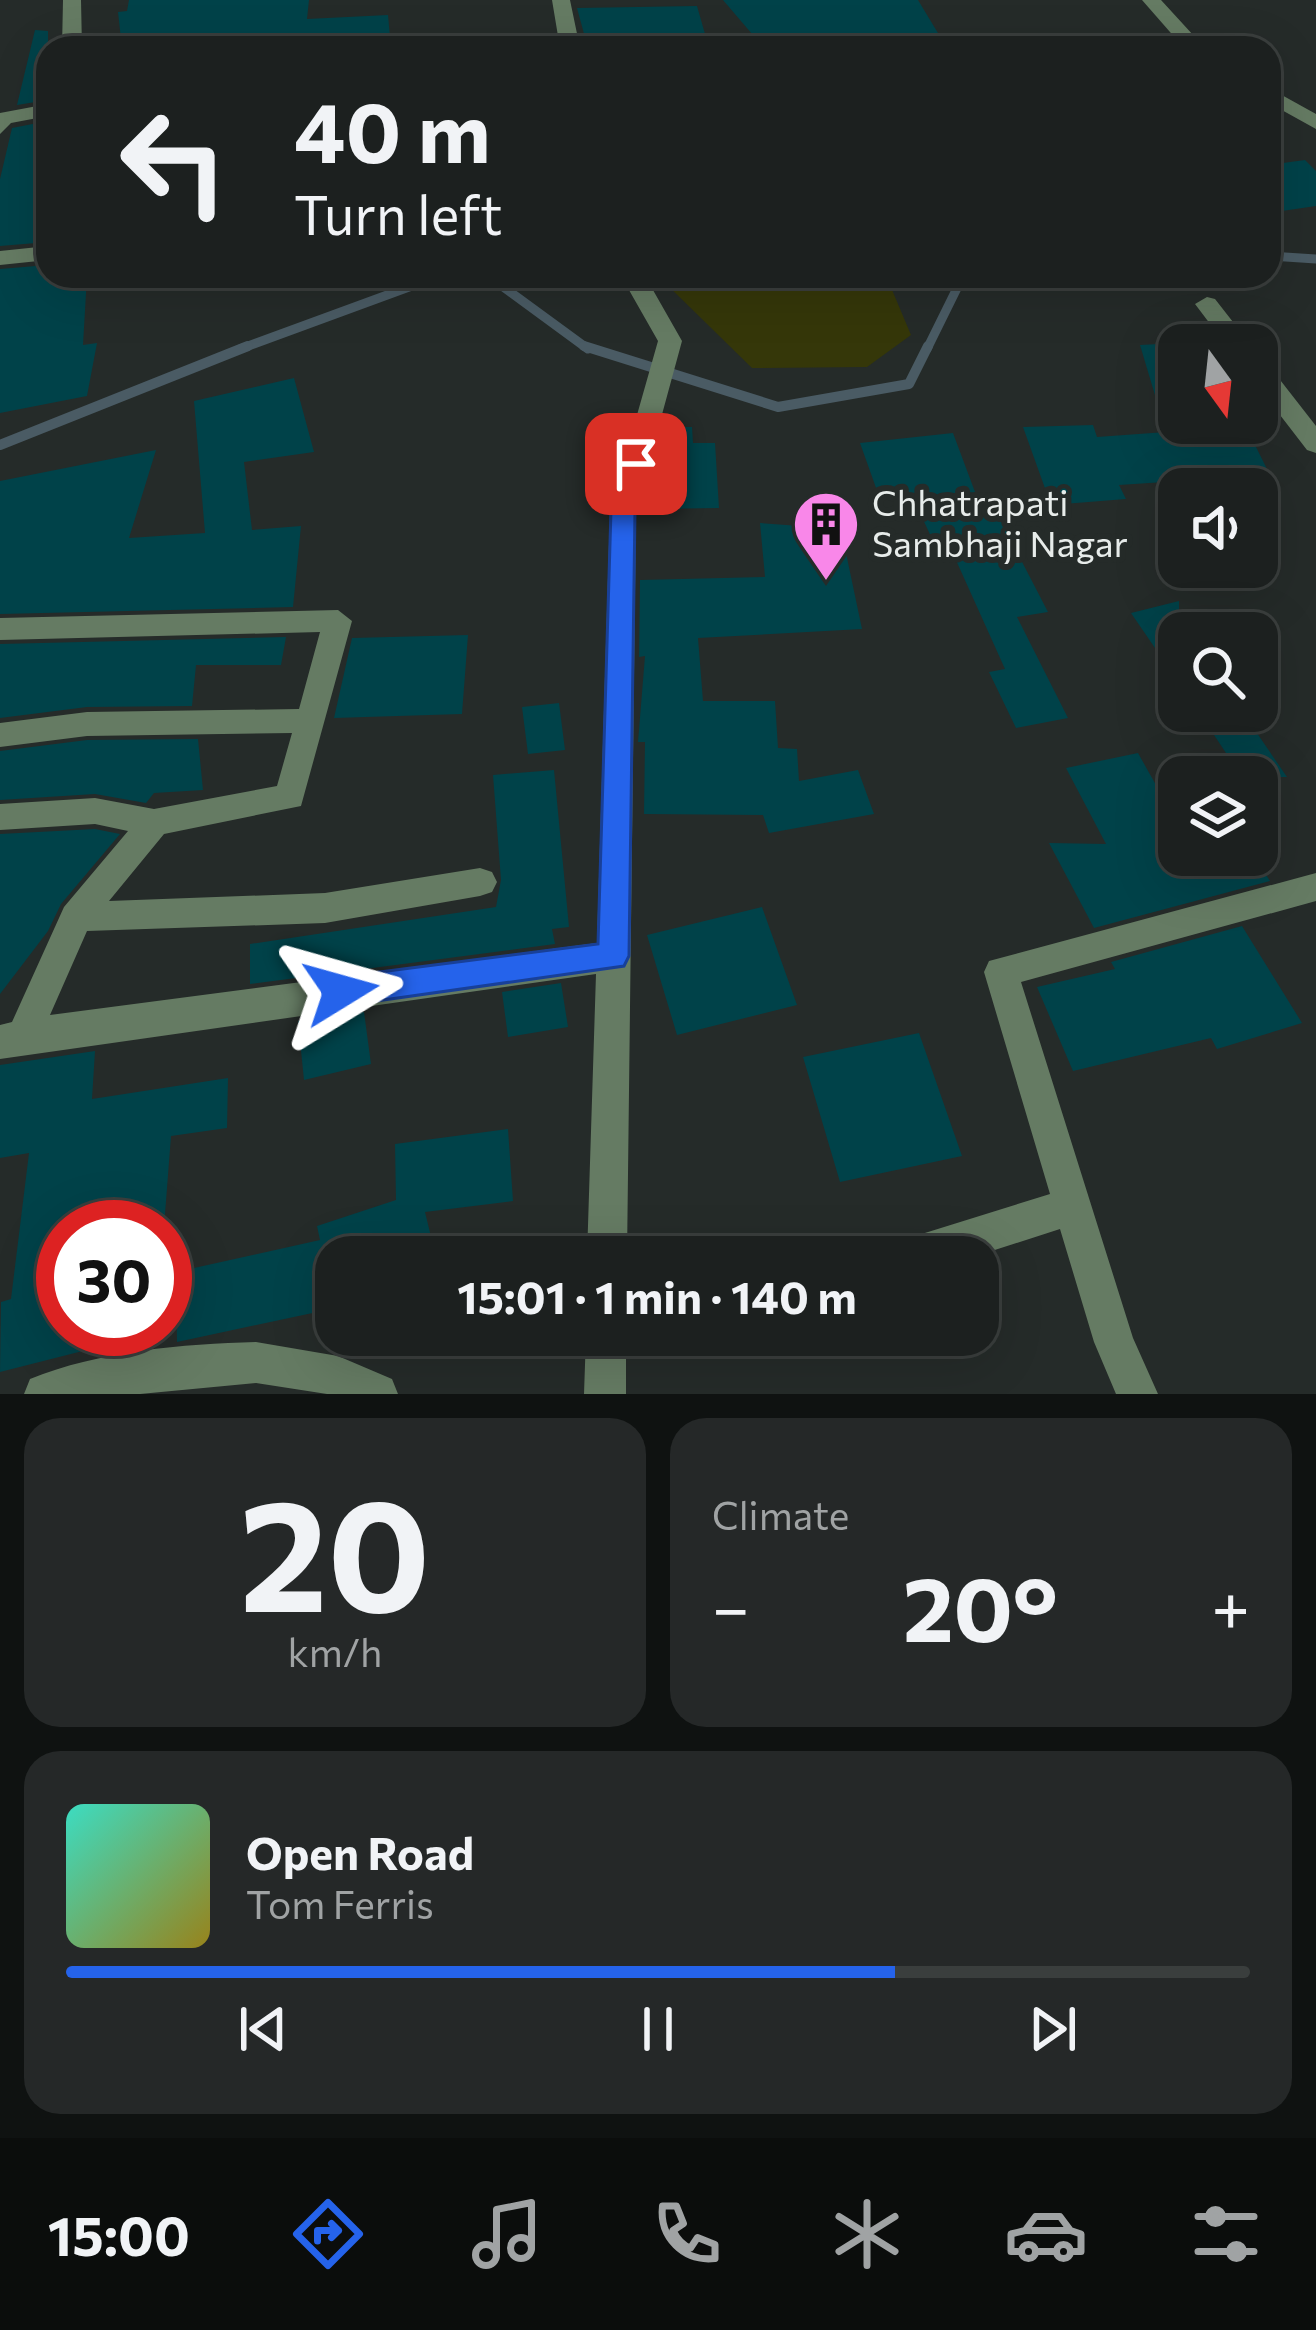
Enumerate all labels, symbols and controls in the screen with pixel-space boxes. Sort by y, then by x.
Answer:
text: 40 m [294,78,491,180]
icon: left [96,84,252,240]
text: Turn left [294,180,502,246]
north arrow [1158,324,1278,444]
map controls [1158,324,1278,876]
pin [585,413,687,515]
icon: arrive [603,431,669,497]
button: sound [1158,468,1278,588]
place label: Chhatrapati Sambhaji Nagar [872,479,1128,564]
building icon: Chhatrapati Sambhaji Nagar [791,489,861,583]
button: search [1158,612,1278,732]
button: layers [1158,756,1278,876]
position arrow [278,928,404,1054]
speed limit sign: 30 [36,1200,192,1356]
text: 15:01 · 1 min · 140 m [457,1268,857,1323]
text: 20 [239,1453,431,1644]
text: Climate [712,1490,849,1538]
text: 20° [903,1550,1058,1661]
text: − [712,1565,750,1646]
text: + [1211,1565,1250,1646]
text: km/h [288,1627,382,1675]
text: Open Road [246,1824,474,1879]
text: Tom Ferris [246,1879,434,1927]
icon: previous [230,1996,296,2062]
icon: pause [625,1996,691,2062]
icon: next [1020,1996,1086,2062]
icon: directions [286,2192,370,2276]
icon: music [465,2192,549,2276]
icon: phone [645,2192,729,2276]
icon: climate [825,2192,909,2276]
icon: car [1004,2192,1088,2276]
icon: filters [1184,2192,1268,2276]
text: 15:00 [48,2201,190,2267]

